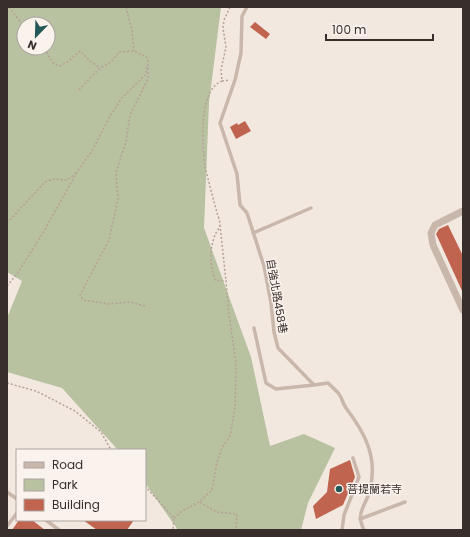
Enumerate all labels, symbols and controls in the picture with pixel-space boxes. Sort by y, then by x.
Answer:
north arrow [16,16,56,56]
scale bar [326,16,433,42]
text: 100 m [332,21,366,38]
text: N [25,36,39,54]
street label: 自強北路458巷 [263,257,291,335]
legend [16,449,146,521]
text: Road [52,456,83,473]
text: Park [52,476,79,493]
place label: 菩提蘭若寺 [347,481,402,497]
marker: 菩提蘭若寺 [334,484,344,494]
text: Building [52,496,100,513]

